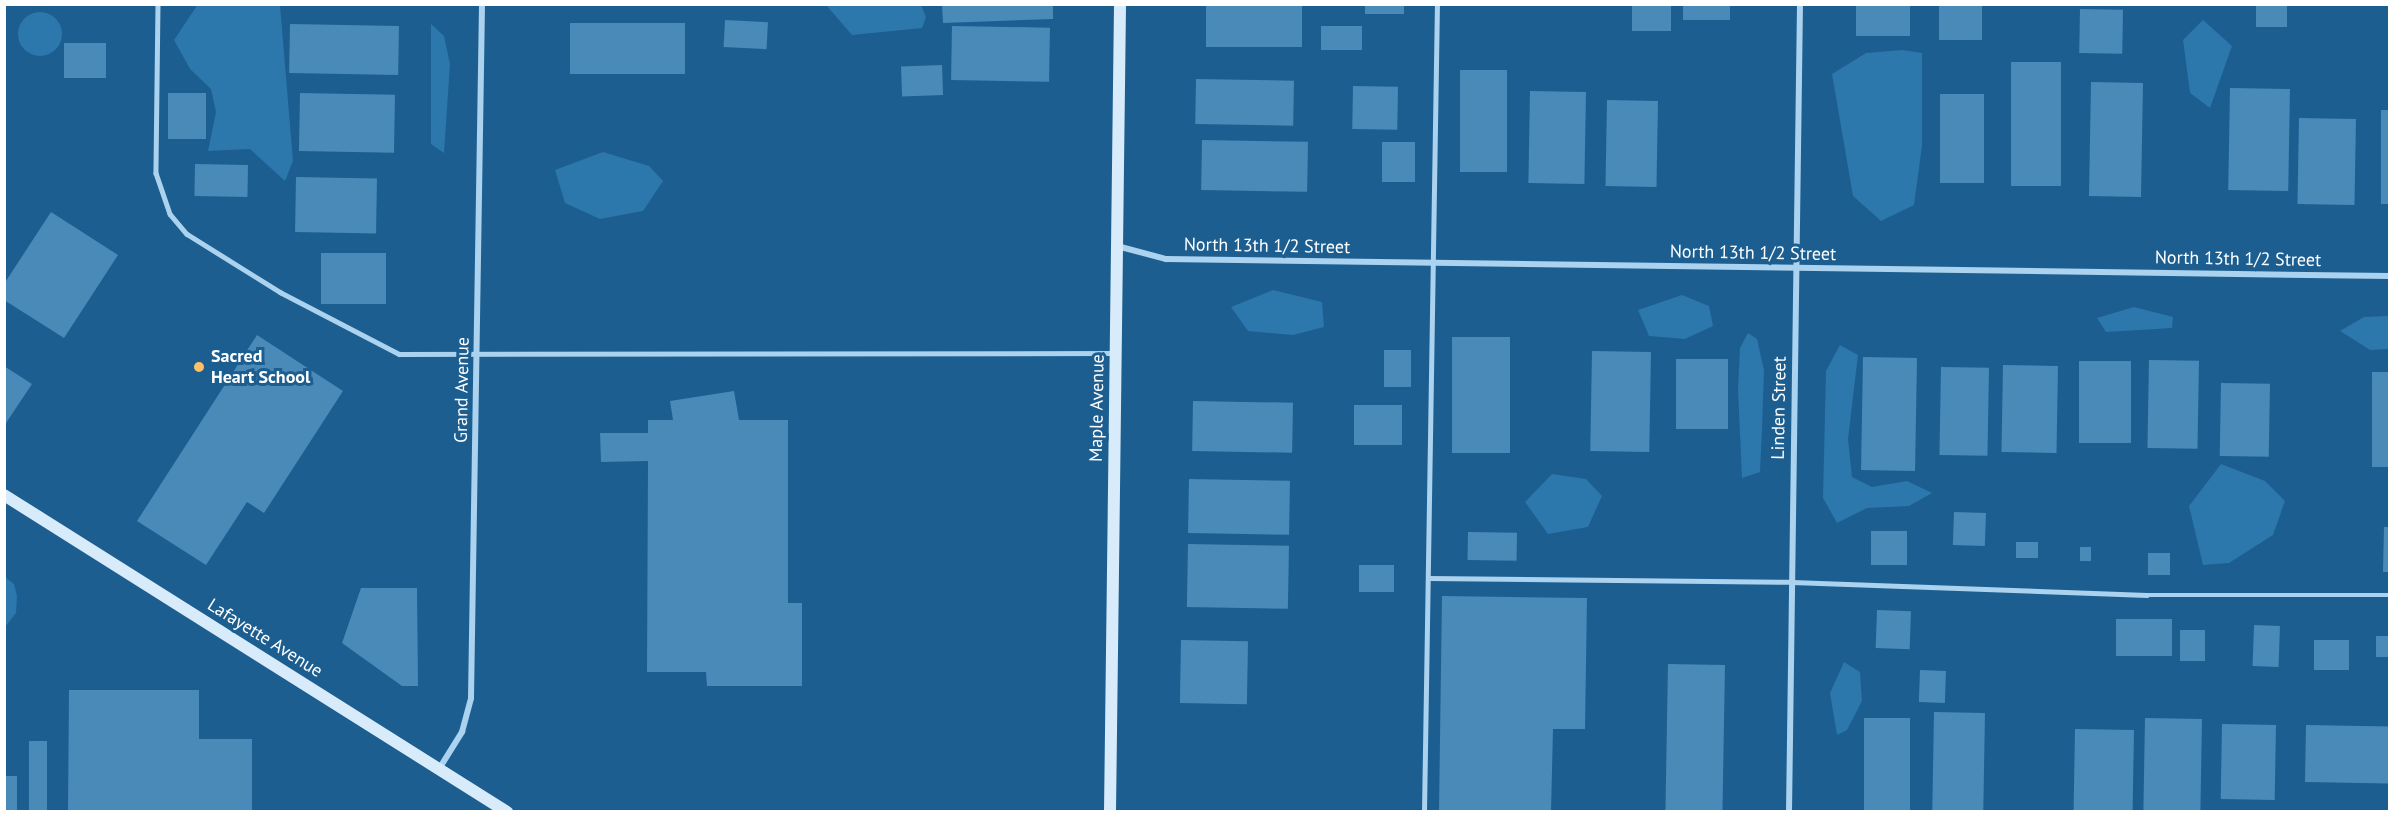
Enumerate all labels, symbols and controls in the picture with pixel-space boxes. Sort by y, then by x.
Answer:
street label: North 13th 1/2 Street [1184,234,1350,258]
street label: North 13th 1/2 Street [1670,241,1836,265]
street label: North 13th 1/2 Street [2155,247,2321,271]
street label: Grand Avenue [450,337,474,443]
place label: Sacred Heart School [211,346,310,388]
street label: Maple Avenue [1085,354,1109,462]
street label: Linden Street [1767,356,1791,460]
marker: Sacred Heart School [192,360,206,374]
street label: Lafayette Avenue [203,594,327,682]

